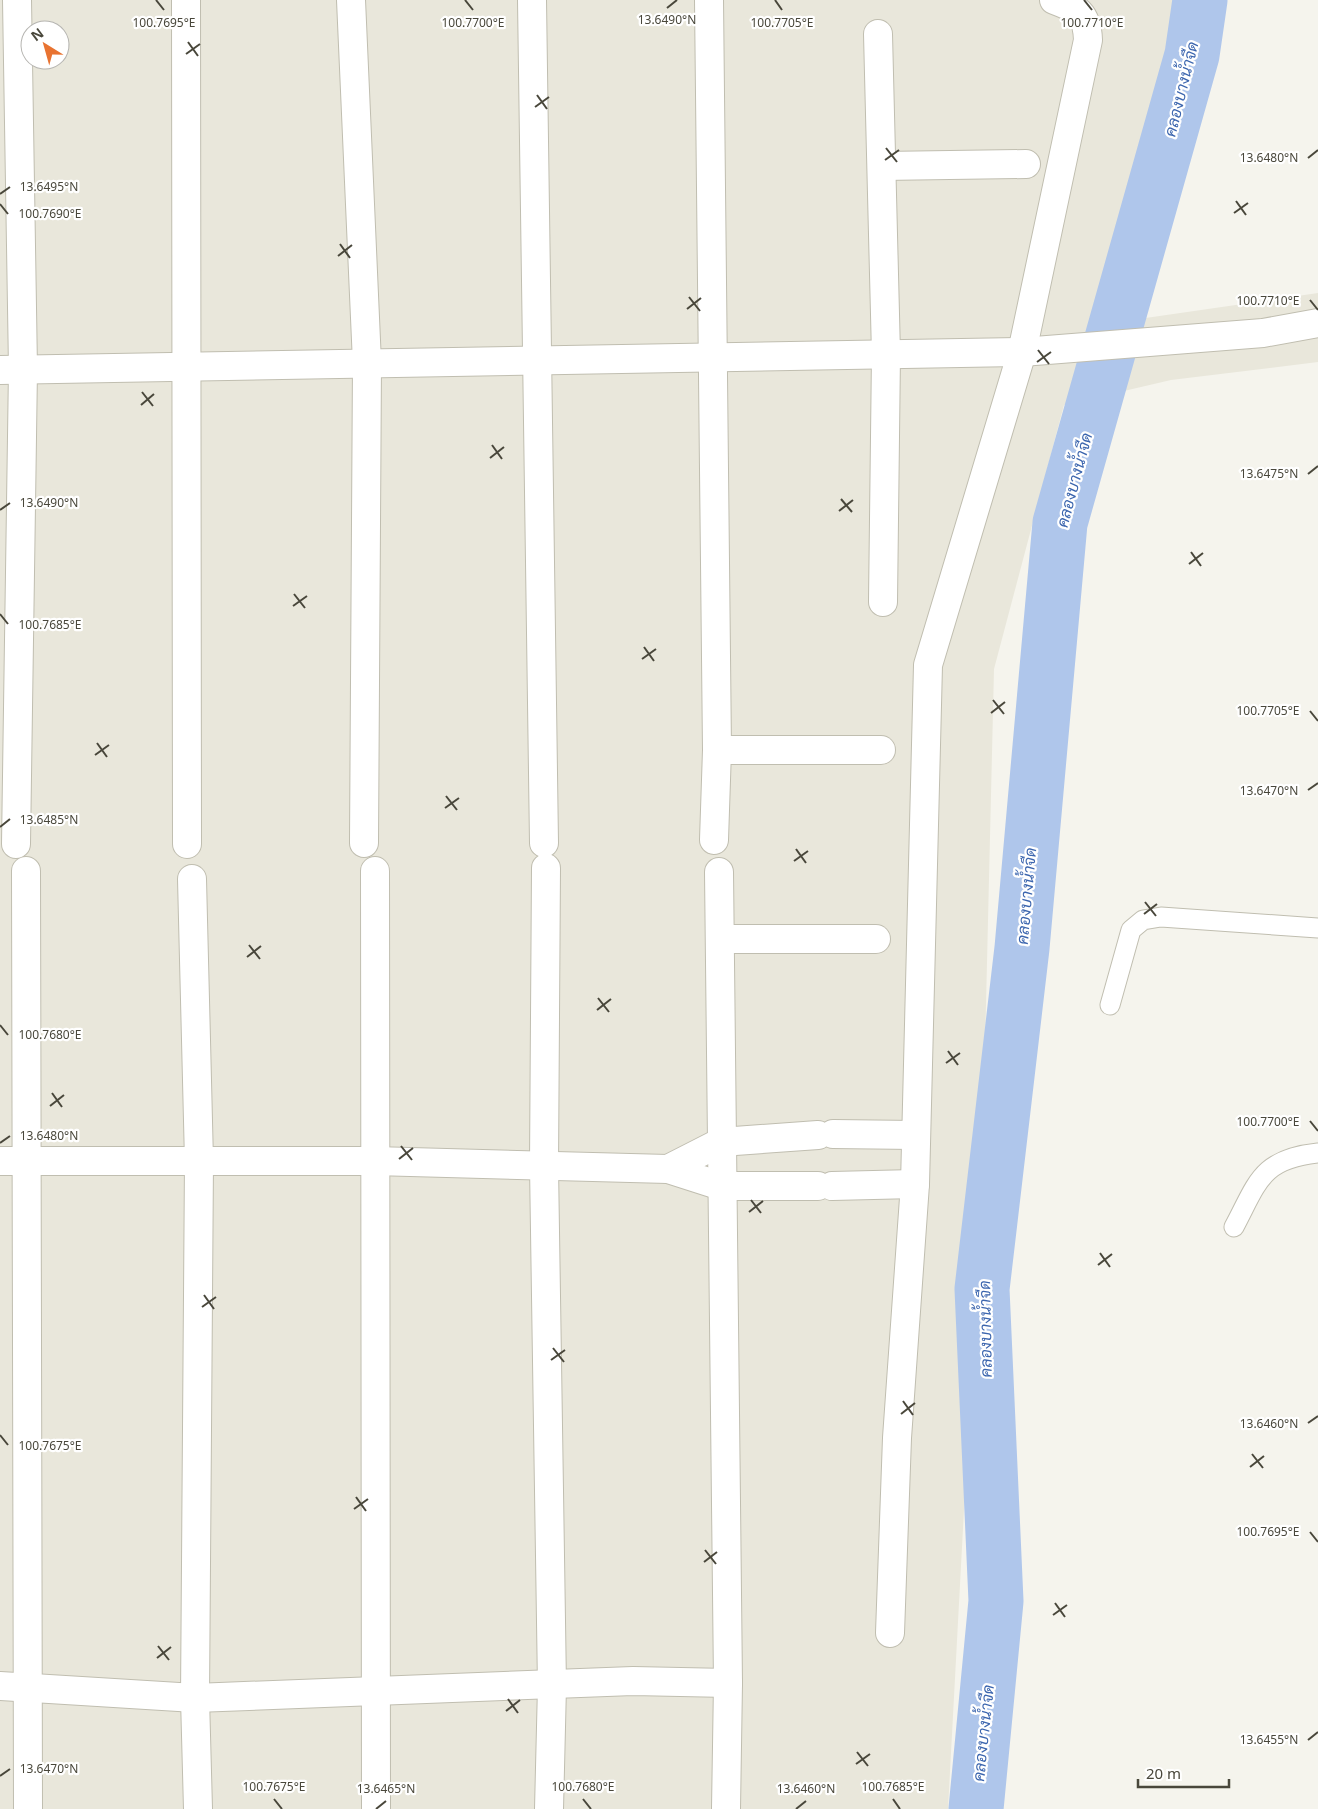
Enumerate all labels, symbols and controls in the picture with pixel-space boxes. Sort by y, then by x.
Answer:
text: 13.6490°N [638,11,696,28]
text: 100.7695°E [132,14,196,31]
text: 100.7700°E [441,14,505,31]
text: 100.7705°E [750,14,814,31]
text: 100.7710°E [1060,14,1124,31]
north arrow [20,20,70,70]
text: N [27,23,47,45]
water label: คลองบางน้ำจืด [1156,38,1203,139]
text: 13.6480°N [1240,149,1298,166]
text: 13.6495°N [20,178,78,195]
text: 100.7690°E [18,205,82,222]
text: 100.7710°E [1236,292,1300,309]
water label: คลองบางน้ำจืด [1048,429,1097,530]
text: 13.6475°N [1240,465,1298,482]
text: 13.6490°N [20,494,78,511]
text: 100.7685°E [18,616,82,633]
text: 100.7705°E [1236,702,1300,719]
text: 13.6470°N [1240,782,1298,799]
text: 13.6485°N [20,811,78,828]
water label: คลองบางน้ำจืด [1008,846,1041,945]
text: 100.7680°E [18,1026,82,1043]
text: 100.7700°E [1236,1113,1300,1130]
text: 13.6480°N [20,1127,78,1144]
water label: คลองบางน้ำจืด [970,1280,997,1378]
text: 13.6460°N [1240,1415,1298,1432]
text: 100.7675°E [18,1437,82,1454]
text: 100.7695°E [1236,1523,1300,1540]
water label: คลองบางน้ำจืด [964,1683,999,1783]
text: 13.6455°N [1240,1731,1298,1748]
scale bar [1138,1756,1229,1788]
text: 13.6470°N [20,1760,78,1777]
text: 20 m [1146,1763,1181,1783]
text: 100.7675°E [242,1778,306,1795]
text: 100.7680°E [551,1778,615,1795]
text: 100.7685°E [861,1778,925,1795]
text: 13.6465°N [357,1780,415,1797]
text: 13.6460°N [777,1780,835,1797]

